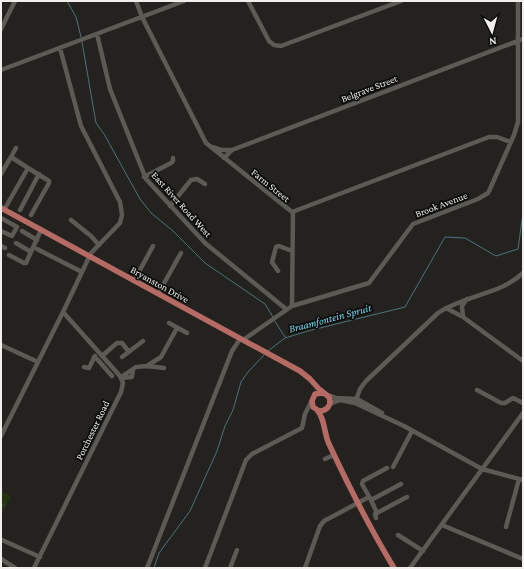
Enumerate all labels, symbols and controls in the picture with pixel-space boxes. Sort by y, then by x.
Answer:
north arrow [472,12,512,52]
text: N [488,36,497,48]
street label: Belgrave Street [339,72,400,104]
street label: Farm Street [249,167,293,205]
street label: East River Road West [149,169,214,240]
street label: Brook Avenue [414,189,469,219]
street label: Bryanston Drive [129,264,191,305]
water label: Braamfontein Spruit [287,301,374,336]
street label: Porchester Road [73,398,112,462]

